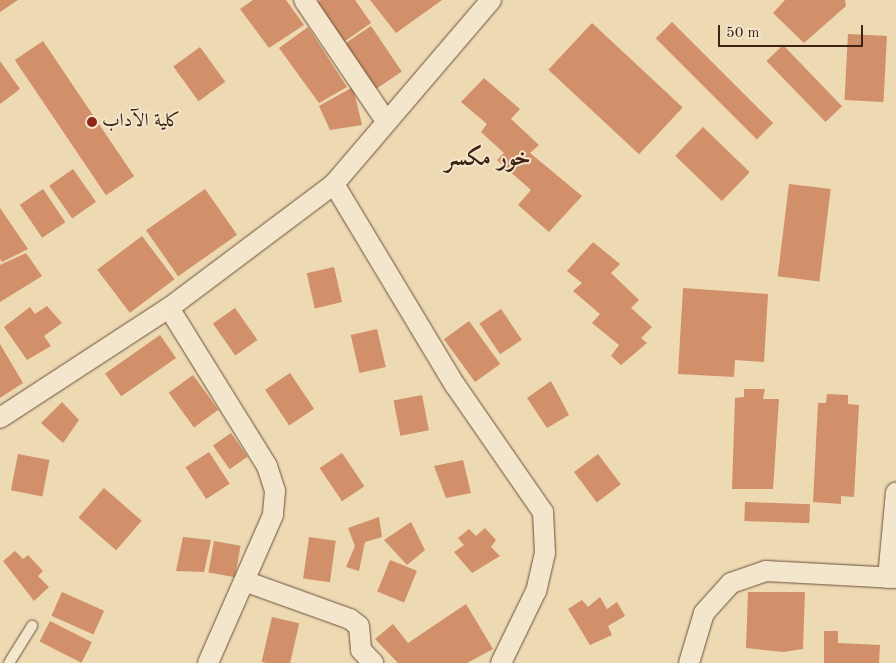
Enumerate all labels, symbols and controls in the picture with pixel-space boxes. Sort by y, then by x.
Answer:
scale bar [721,15,866,47]
text: 50 m [726,26,760,41]
place label: كلية الآداب [102,111,181,133]
marker: كلية الآداب [86,116,98,128]
district label: خور مكسر [445,146,531,174]

